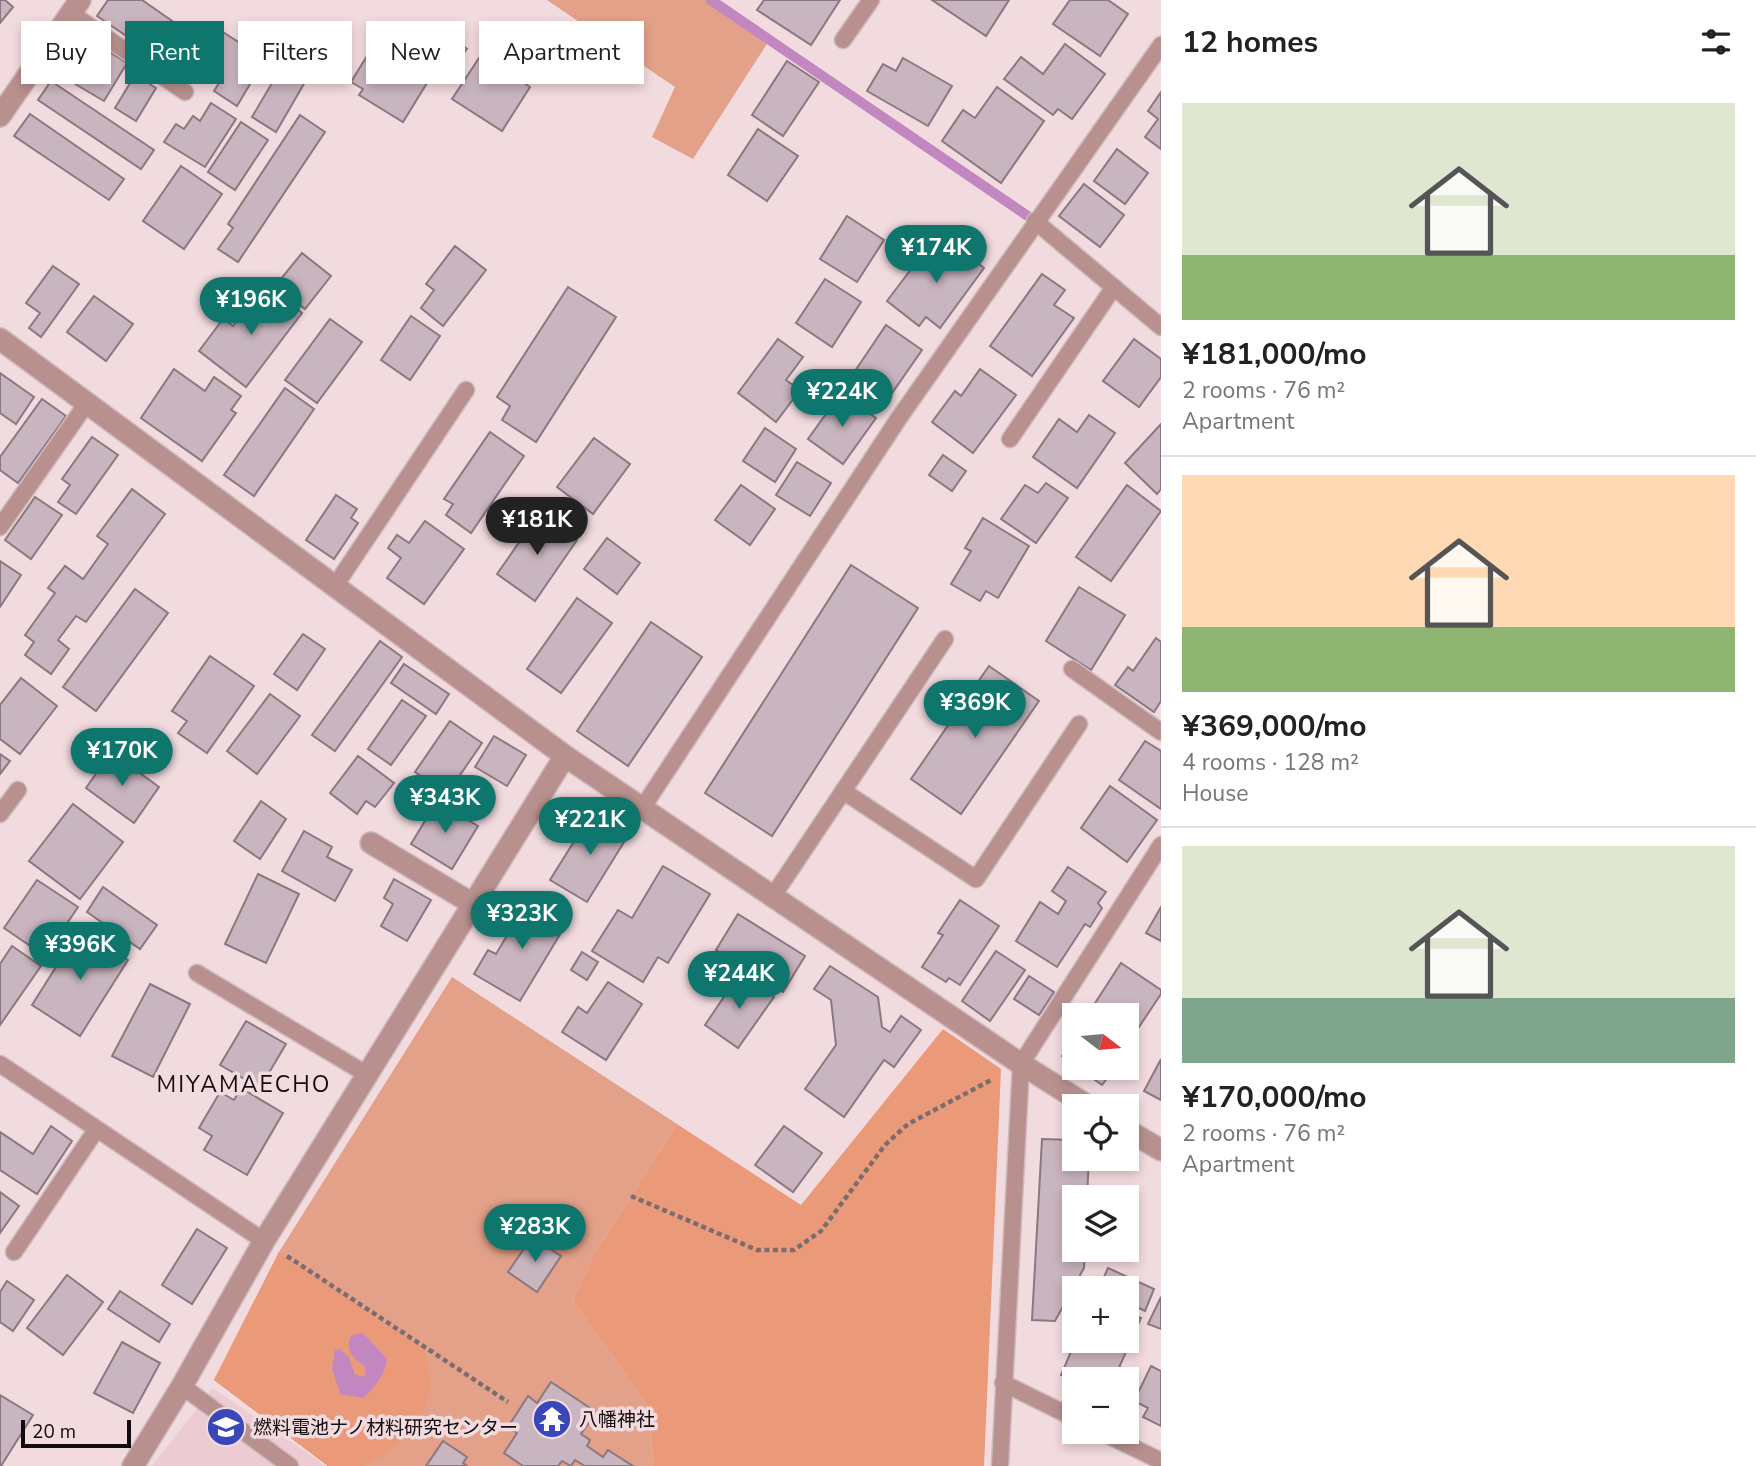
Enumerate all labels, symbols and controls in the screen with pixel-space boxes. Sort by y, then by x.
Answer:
chip: Buy [21,21,111,84]
chip: Rent [125,21,224,84]
chip: Filters [238,21,352,84]
chip: New [366,21,465,84]
chip: Apartment [479,21,644,84]
text: 12 homes [1182,22,1318,63]
icon: filters [1697,23,1735,61]
icon: home [1396,148,1522,274]
pin: ¥174K [887,226,985,285]
text: ¥174K [901,232,971,263]
pin: ¥196K [202,278,300,337]
text: ¥196K [216,284,286,315]
text: ¥181,000/mo [1182,334,1367,375]
pin: ¥224K [793,370,891,429]
text: 2 rooms · 76 m² [1182,375,1345,406]
text: ¥224K [807,376,877,407]
text: Apartment [1182,406,1294,437]
pin: ¥181K [488,498,586,557]
text: ¥181K [502,504,572,535]
icon: home [1396,520,1522,646]
pin: ¥369K [926,680,1024,740]
text: ¥369K [940,687,1010,718]
text: ¥369,000/mo [1182,706,1367,747]
pin: ¥170K [73,728,171,788]
text: ¥170K [87,735,157,766]
text: 4 rooms · 128 m² [1182,747,1359,778]
pin: ¥343K [396,776,494,835]
text: House [1182,778,1249,809]
text: ¥343K [410,782,480,813]
pin: ¥221K [541,798,639,857]
text: ¥221K [555,804,625,835]
icon: home [1396,891,1522,1017]
pin: ¥323K [473,892,571,951]
text: ¥323K [487,898,557,929]
pin: ¥396K [31,922,129,982]
text: ¥396K [45,929,115,960]
pin: ¥244K [690,951,788,1011]
text: ¥244K [704,958,774,989]
north arrow [1062,1003,1139,1080]
map controls [1062,1003,1139,1444]
district label: MIYAMAECHO [157,1069,331,1100]
text: ¥170,000/mo [1182,1077,1367,1118]
button: locate [1062,1094,1139,1171]
text: 2 rooms · 76 m² [1182,1118,1345,1149]
text: Apartment [1182,1149,1294,1180]
button: layers [1062,1185,1139,1262]
pin: ¥283K [486,1204,584,1264]
text: ¥283K [500,1211,570,1242]
button: + [1062,1276,1139,1353]
button: − [1062,1367,1139,1444]
temple icon: 八幡神社 [531,1398,573,1440]
school or university icon: 燃料電池ナノ材料研究センター [205,1406,247,1448]
place label: 八幡神社 [579,1407,655,1433]
place label: 燃料電池ナノ材料研究センター [253,1415,518,1441]
scale bar [21,1417,131,1449]
text: 20 m [32,1419,76,1445]

